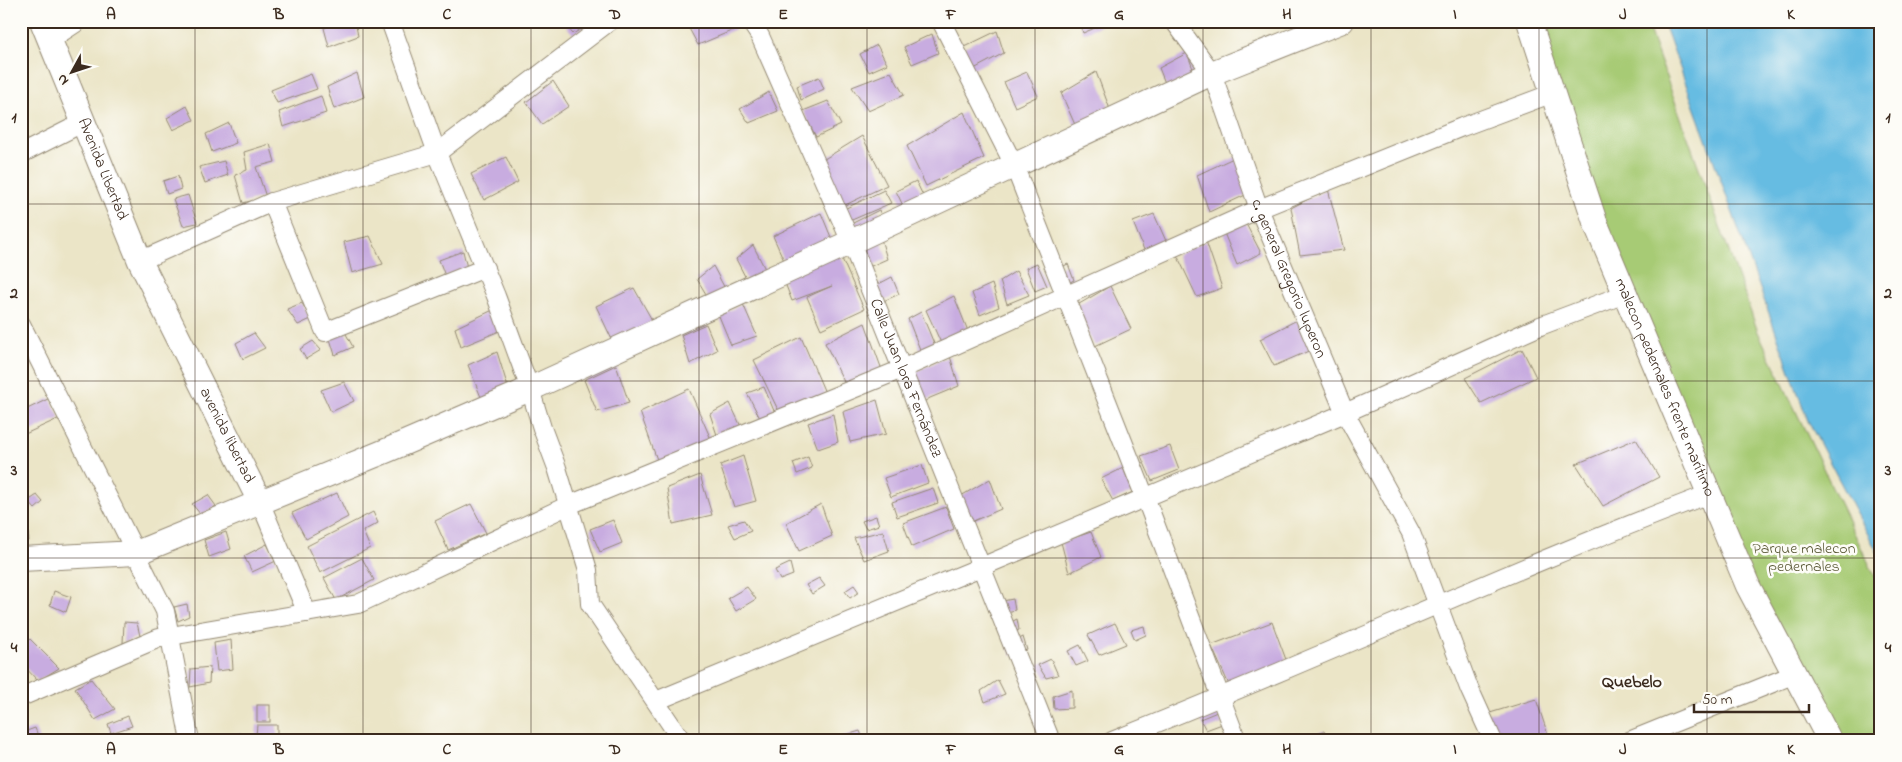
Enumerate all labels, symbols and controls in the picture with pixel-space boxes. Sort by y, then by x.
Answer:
text: A [106,3,116,27]
text: B [273,3,285,27]
text: C [443,3,452,27]
text: D [608,3,621,27]
text: E [778,3,788,27]
text: F [945,3,957,27]
text: G [1114,3,1124,27]
text: H [1282,3,1292,27]
text: I [1453,3,1457,27]
text: J [1619,3,1627,27]
text: K [1787,3,1796,27]
north arrow [48,48,98,98]
text: N [52,69,74,90]
text: 1 [11,106,17,130]
text: 1 [1885,106,1891,130]
street label: Avenida Libertad [71,114,134,224]
street label: c. general Gregorio luperon [1244,196,1333,362]
street label: malecon pedernales frente marítimo [1608,274,1721,501]
text: 2 [9,282,18,306]
text: 2 [1883,282,1892,306]
street label: Calle Juan lora Fernández [863,295,948,462]
street label: avenida libertad [193,383,261,487]
text: 3 [10,459,18,483]
text: 3 [1884,459,1892,483]
park label: Parque malecon pedernales [1752,537,1856,579]
text: 4 [10,636,18,660]
text: 4 [1884,636,1892,660]
district label: Quebelo [1602,670,1662,696]
scale bar [1694,682,1810,714]
text: 50 m [1702,689,1733,711]
text: A [106,738,116,762]
text: B [273,738,285,762]
text: C [443,738,452,762]
text: D [608,738,621,762]
text: E [778,738,788,762]
text: F [945,738,957,762]
text: G [1114,738,1124,762]
text: H [1282,738,1292,762]
text: I [1453,738,1457,762]
text: J [1619,738,1627,762]
text: K [1787,738,1796,762]

